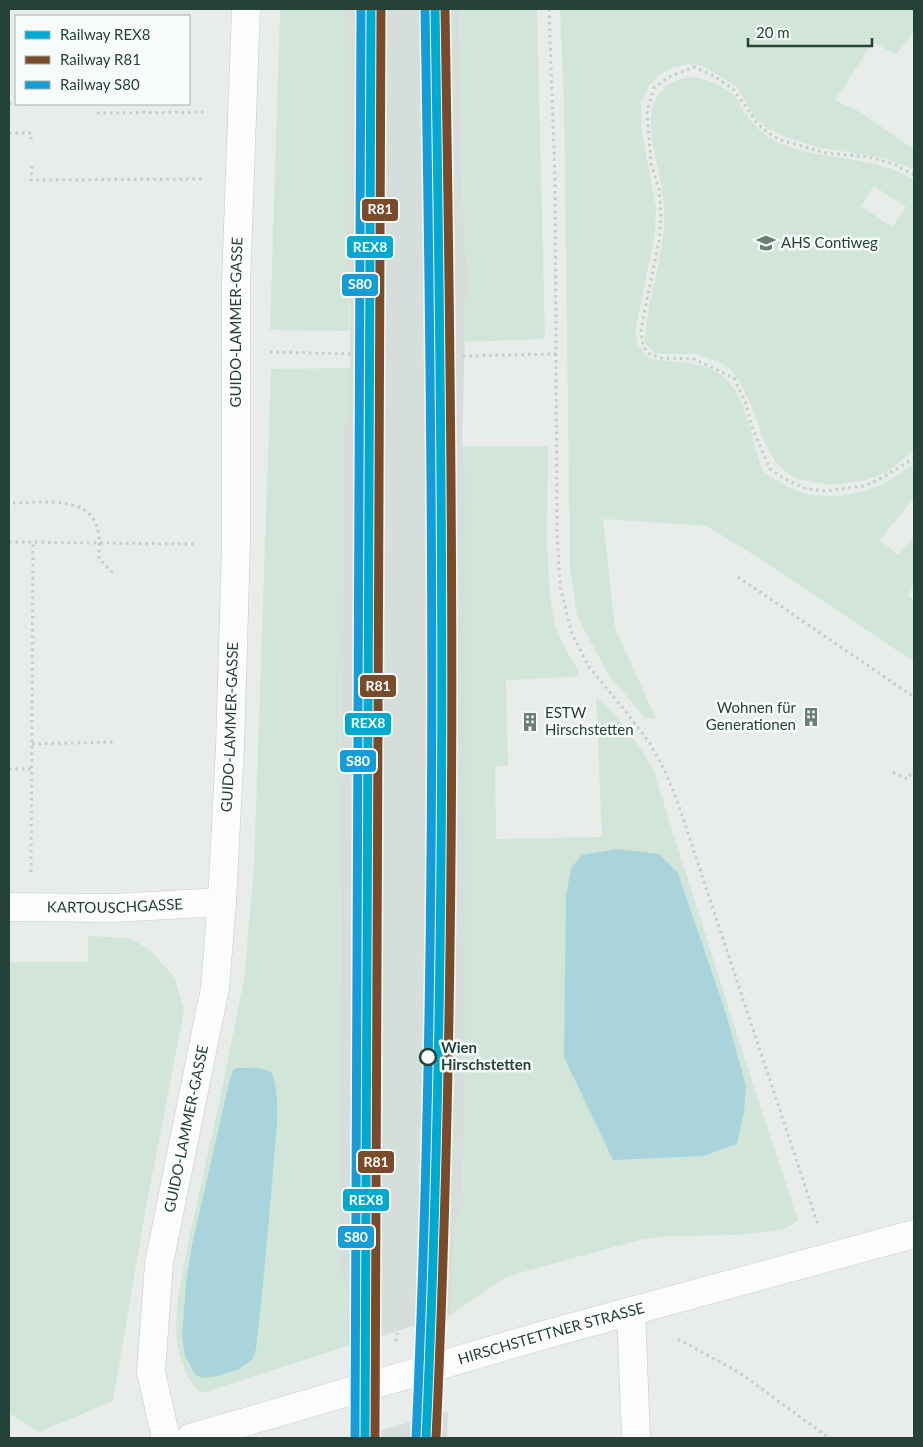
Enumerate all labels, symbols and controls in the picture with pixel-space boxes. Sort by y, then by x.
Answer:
legend [15,15,190,105]
scale bar [748,15,872,47]
text: 20 m [756,23,790,41]
text: Railway REX8 [60,25,151,43]
text: Railway R81 [60,50,141,68]
text: Railway S80 [60,75,140,93]
line badge: R81 [361,198,399,222]
text: R81 [367,200,393,217]
school or university icon: AHS Contiweg [755,232,777,254]
place label: AHS Contiweg [781,233,878,251]
line badge: REX8 [346,235,394,259]
street label: GUIDO-LAMMER-GASSE [226,237,246,408]
text: REX8 [353,238,387,255]
line badge: S80 [341,273,379,297]
text: S80 [348,275,372,292]
street label: GUIDO-LAMMER-GASSE [217,642,241,813]
line badge: R81 [359,674,397,698]
text: R81 [365,677,391,694]
place label: Wohnen für Generationen [706,698,797,733]
place label: ESTW Hirschstetten [545,703,634,738]
building icon: Wohnen für Generationen [800,706,822,728]
building icon: ESTW Hirschstetten [519,711,541,733]
line badge: REX8 [344,712,392,736]
text: REX8 [351,714,385,731]
line badge: S80 [339,749,377,773]
text: S80 [346,752,370,769]
street label: KARTOUSCHGASSE [47,894,183,916]
place label: Wien Hirschstetten [441,1038,531,1073]
street label: GUIDO-LAMMER-GASSE [160,1043,211,1214]
marker: Wien Hirschstetten [419,1048,437,1066]
line badge: R81 [357,1150,395,1174]
text: R81 [363,1153,389,1170]
line badge: REX8 [342,1188,390,1212]
text: REX8 [349,1191,383,1208]
line badge: S80 [337,1225,375,1249]
text: S80 [344,1228,368,1245]
street label: HIRSCHSTETTNER STRASSE [456,1298,646,1368]

